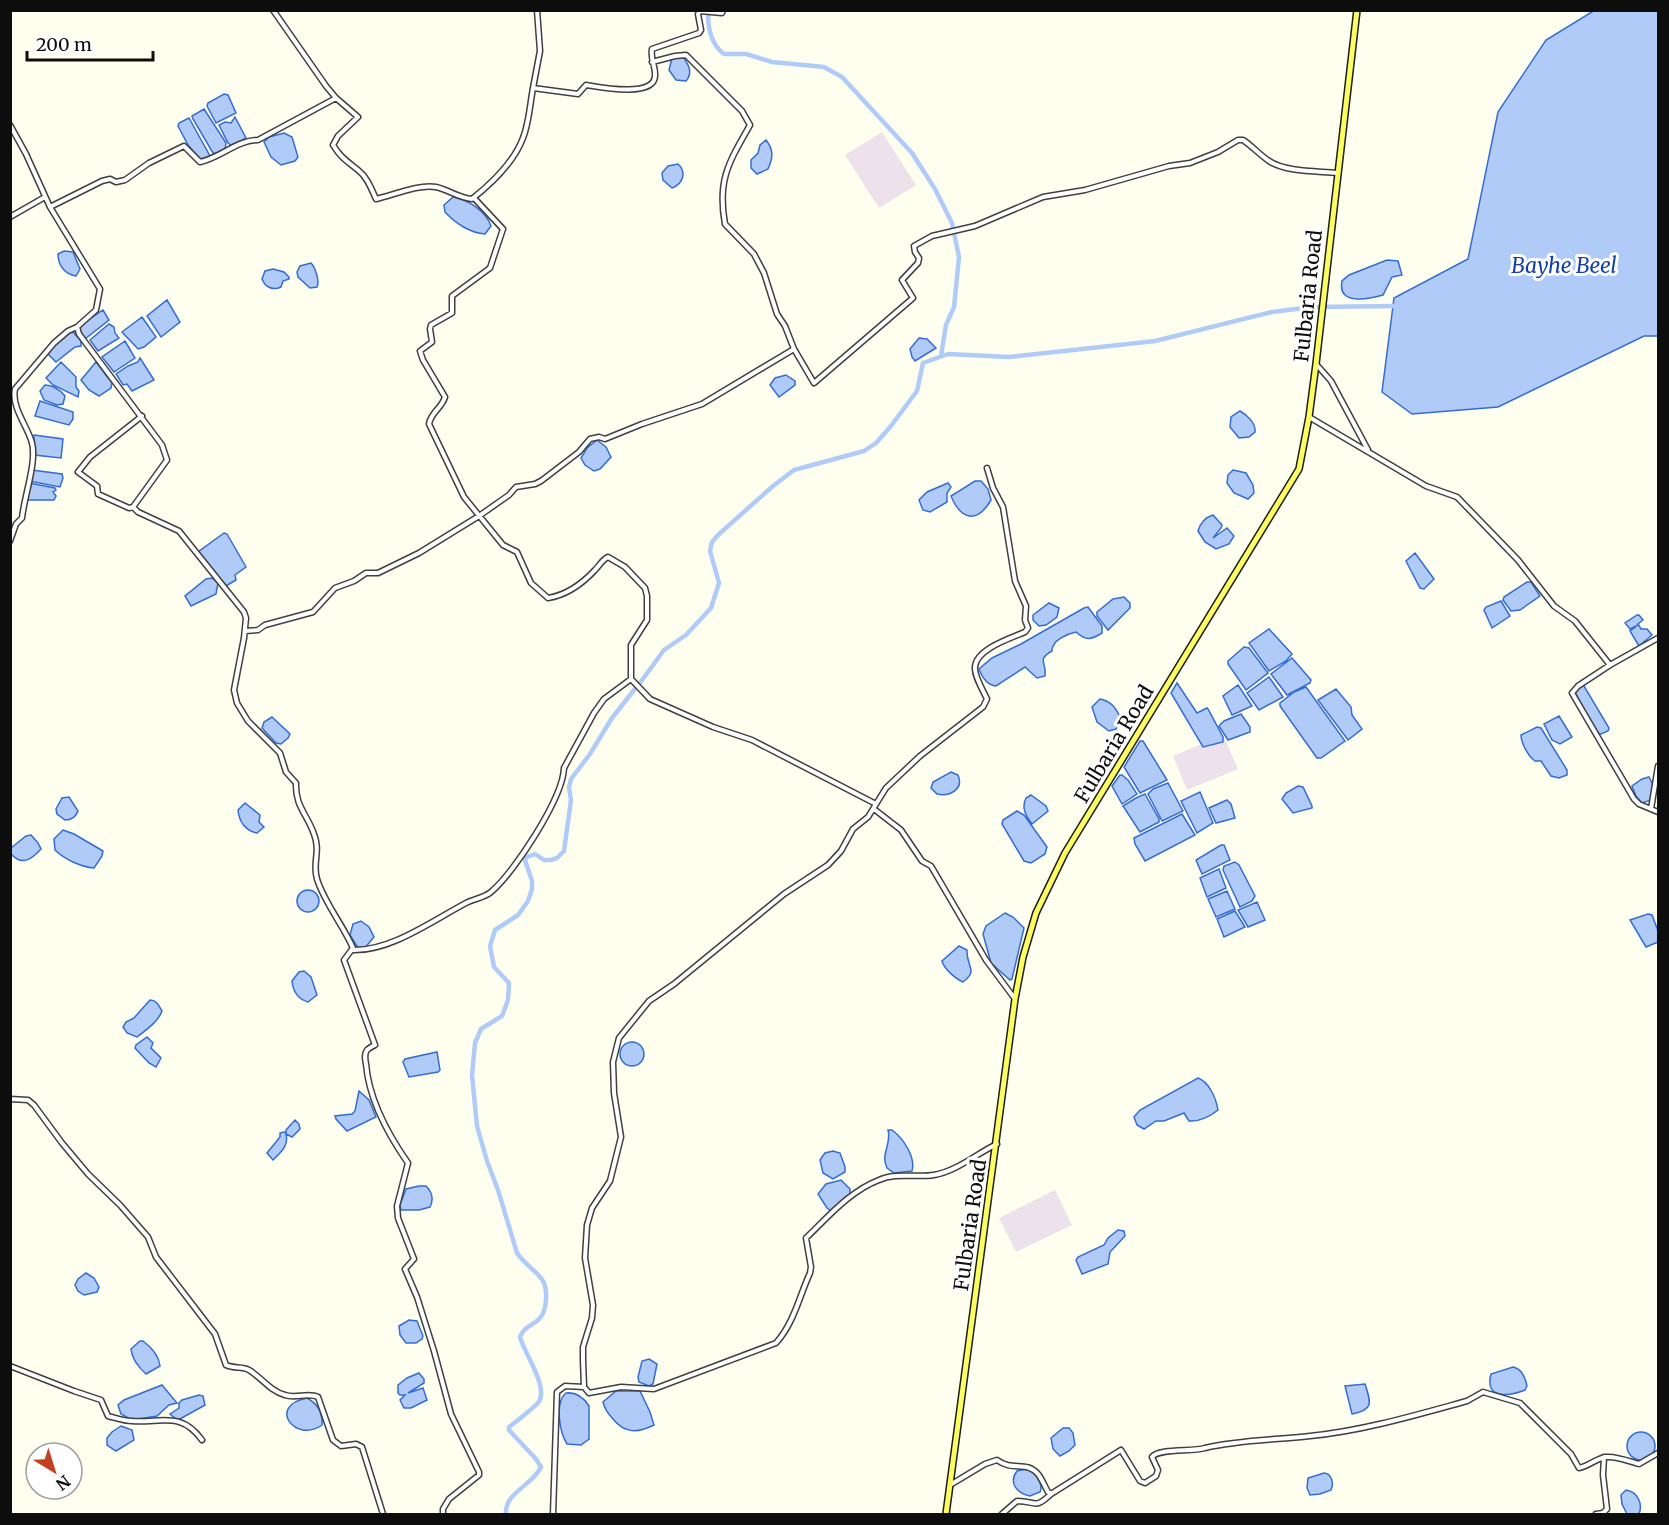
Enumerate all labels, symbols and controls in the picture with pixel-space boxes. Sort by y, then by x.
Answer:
scale bar [27,24,153,62]
text: 200 m [36,33,92,56]
street label: Fulbaria Road [1288,229,1327,363]
water label: Bayhe Beel [1511,252,1617,279]
street label: Fulbaria Road [1069,680,1158,807]
street label: Fulbaria Road [948,1157,991,1292]
north arrow [24,1441,84,1501]
text: N [52,1471,74,1495]

